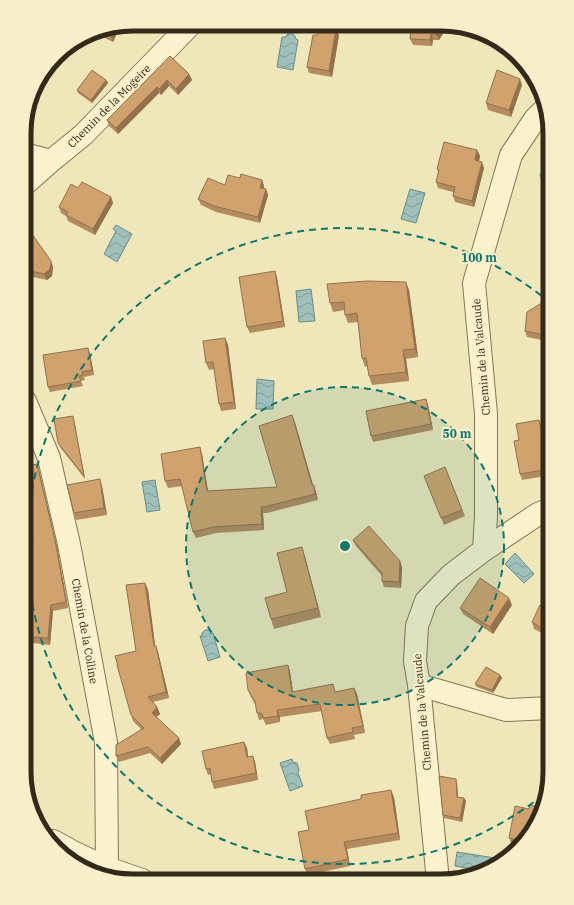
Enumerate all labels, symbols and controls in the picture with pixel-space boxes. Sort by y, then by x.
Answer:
street label: Chemin de la Mogeire [64,61,154,151]
text: 100 m [461,250,497,265]
street label: Chemin de la Valcaude [469,298,493,416]
text: 50 m [443,426,472,441]
centre of rings [338,539,352,553]
street label: Chemin de la Colline [69,577,101,685]
street label: Chemin de la Valcaude [410,653,434,771]

